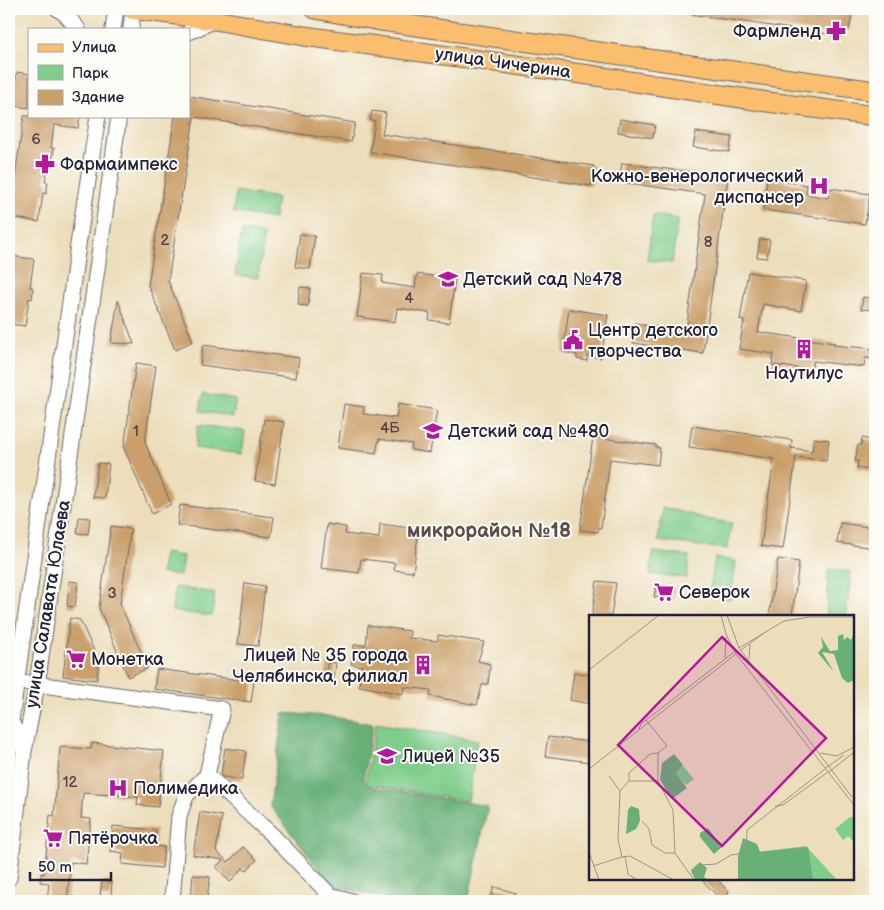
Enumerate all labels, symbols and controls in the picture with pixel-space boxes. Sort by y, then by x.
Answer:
pharmacy icon: Фармленд [825,20,847,42]
place label: Фармленд [733,21,821,42]
legend [28,28,190,118]
text: Улица [72,38,117,57]
street label: улица Чичерина [434,43,573,83]
text: Парк [72,64,109,83]
text: Здание [72,88,124,107]
house number: 6 [31,130,41,149]
pharmacy icon: Фармаимпекс [34,153,56,175]
place label: Фармаимпекс [60,154,178,175]
place label: Кожно-венерологический диспансер [591,166,804,208]
hospital icon: Кожно-венерологический диспансер [808,175,830,197]
house number: 2 [161,231,170,250]
house number: 8 [704,233,713,252]
school or university icon: Детский сад №478 [437,268,459,290]
place label: Детский сад №478 [463,269,622,290]
house number: 4 [404,289,414,308]
place label: Центр детского творчества [588,320,718,362]
public building icon: Центр детского творчества [562,329,584,351]
building icon: Наутилус [793,338,815,360]
place label: Наутилус [765,363,843,384]
house number: 4Б [380,419,400,438]
school or university icon: Детский сад №480 [422,420,444,442]
place label: Детский сад №480 [448,421,609,442]
house number: 1 [133,422,139,441]
street label: улица Салавата Юлаева [21,498,75,710]
district label: микрорайон №18 [407,519,571,543]
supermarket icon: Северок [653,581,675,603]
place label: Северок [679,582,750,603]
house number: 3 [107,584,117,603]
inset map [589,615,854,880]
place label: Лицей № 35 города Челябинска, филиал [233,645,408,687]
supermarket icon: Монетка [65,648,87,670]
place label: Монетка [91,649,164,670]
building icon: Лицей № 35 города Челябинска, филиал [412,654,434,676]
school or university icon: Лицей №35 [376,745,398,767]
place label: Лицей №35 [401,746,500,767]
house number: 12 [63,773,77,792]
hospital icon: Полимедика [107,777,129,799]
place label: Полимедика [133,778,239,799]
supermarket icon: Пятёрочка [42,827,64,849]
place label: Пятёрочка [68,828,159,849]
scale bar [30,850,111,882]
text: 50 m [38,858,72,877]

